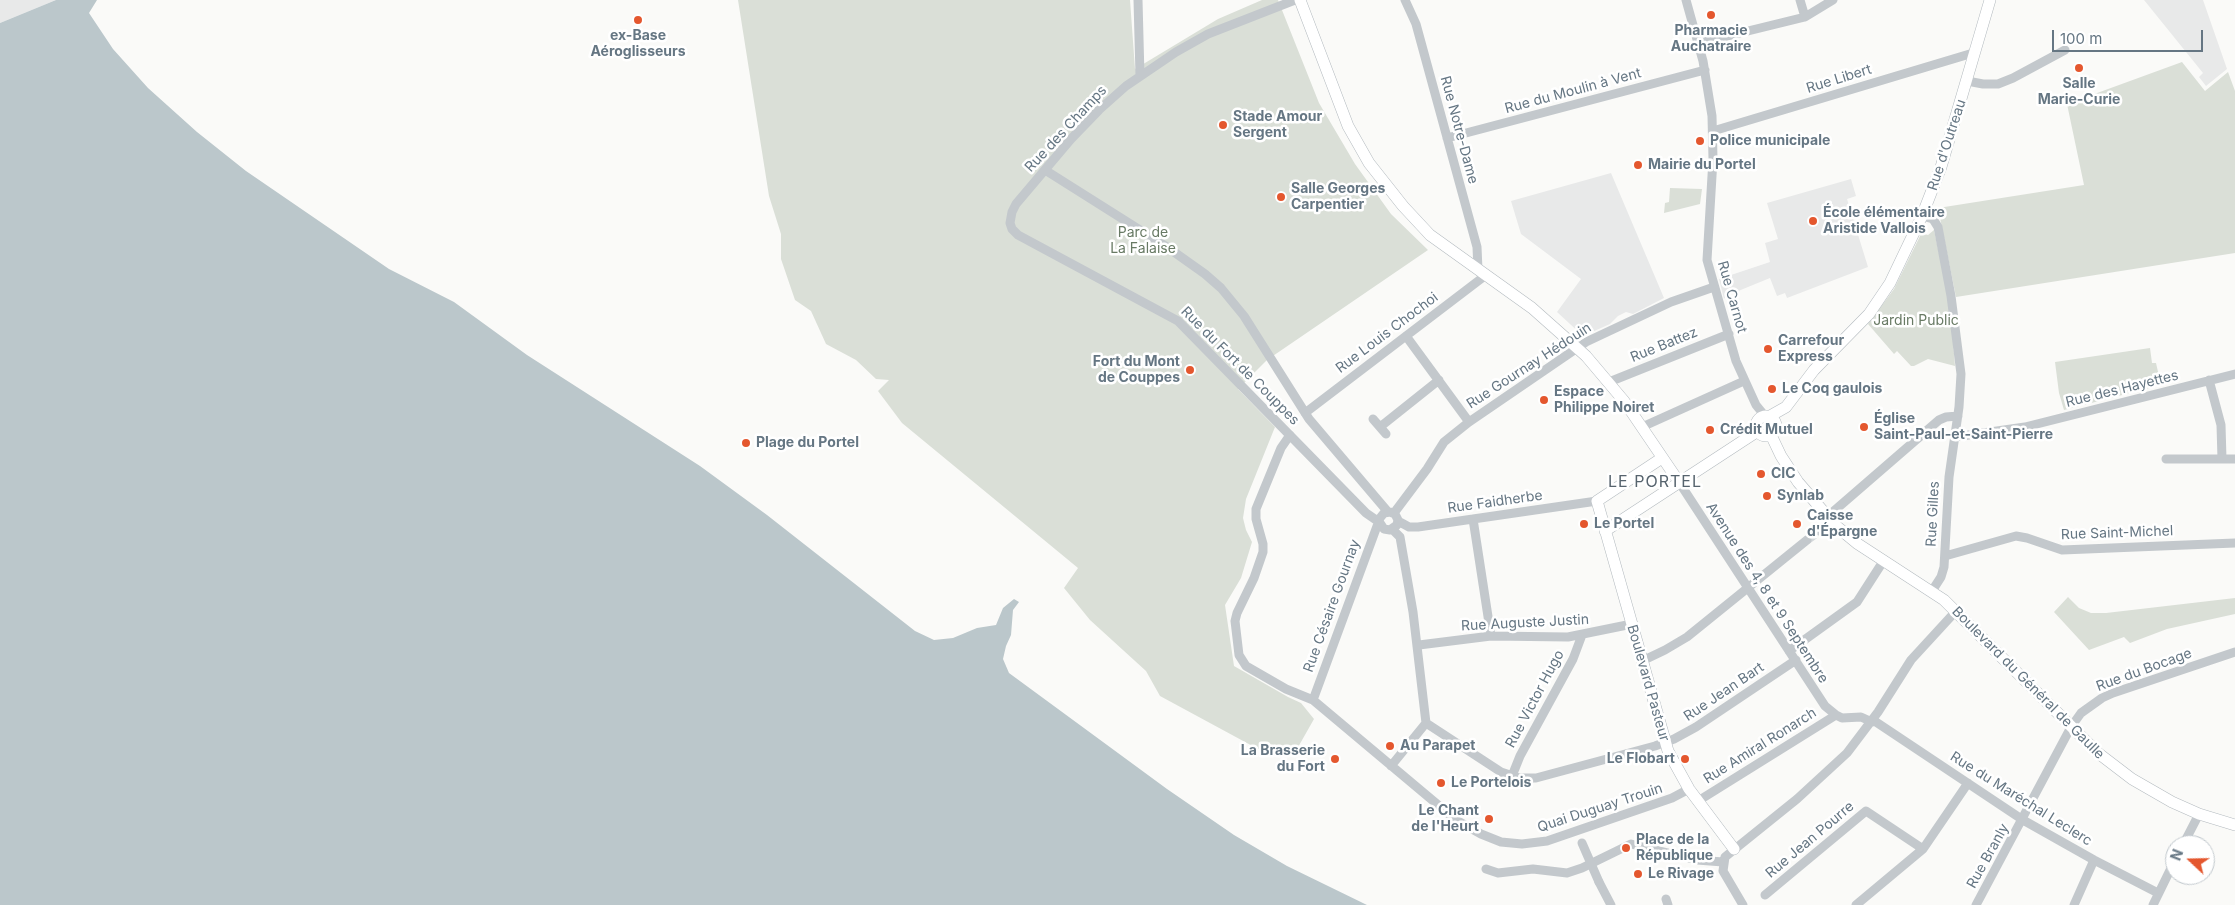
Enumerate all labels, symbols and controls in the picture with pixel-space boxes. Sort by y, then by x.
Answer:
marker: Pharmacie Auchatraire [1705,9,1717,21]
marker: ex-Base Aéroglisseurs [632,14,644,26]
scale bar [2055,20,2206,52]
place label: Pharmacie Auchatraire [1671,23,1751,56]
place label: ex-Base Aéroglisseurs [590,28,686,60]
text: 100 m [2060,29,2102,48]
street label: Rue Libert [1804,61,1874,97]
marker: Salle Marie-Curie [2073,62,2085,74]
street label: Rue du Moulin à Vent [1503,65,1643,117]
street label: Rue Notre-Dame [1437,74,1481,186]
place label: Salle Marie-Curie [2038,76,2120,108]
street label: Rue des Champs [1022,82,1110,176]
street label: Rue d'Outreau [1924,97,1970,193]
place label: Stade Amour Sergent [1233,109,1322,142]
marker: Stade Amour Sergent [1217,119,1229,131]
place label: Police municipale [1710,133,1830,149]
marker: Police municipale [1694,135,1706,147]
place label: Mairie du Portel [1648,157,1756,173]
marker: Mairie du Portel [1632,159,1644,171]
place label: Salle Georges Carpentier [1291,181,1385,213]
marker: Salle Georges Carpentier [1275,191,1287,203]
place label: École élémentaire Aristide Vallois [1823,205,1945,238]
marker: École élémentaire Aristide Vallois [1807,215,1819,227]
park label: Parc de La Falaise [1110,225,1176,258]
street label: Rue Carnot [1714,259,1750,335]
street label: Rue Louis Chochoi [1333,289,1441,377]
street label: Rue du Fort de Couppes [1177,303,1303,429]
park label: Jardin Public [1873,313,1959,329]
street label: Rue Gournay Hédouin [1464,319,1594,413]
street label: Rue Battez [1628,324,1700,366]
place label: Carrefour Express [1778,333,1844,366]
marker: Carrefour Express [1762,343,1774,355]
place label: Fort du Mont de Couppes [1093,354,1180,387]
marker: Fort du Mont de Couppes [1184,364,1196,376]
street label: Rue des Hayettes [2064,367,2180,411]
place label: Le Coq gaulois [1782,381,1882,397]
marker: Le Coq gaulois [1766,383,1778,395]
place label: Espace Philippe Noiret [1554,384,1654,417]
marker: Espace Philippe Noiret [1538,394,1550,406]
place label: Église Saint-Paul-et-Saint-Pierre [1874,411,2053,444]
marker: Église Saint-Paul-et-Saint-Pierre [1858,421,1870,433]
place label: Crédit Mutuel [1720,422,1813,438]
marker: Crédit Mutuel [1704,424,1716,436]
place label: Plage du Portel [756,435,859,451]
marker: Plage du Portel [740,437,752,449]
place label: CIC [1771,466,1796,482]
marker: CIC [1755,468,1767,480]
district label: LE PORTEL [1607,472,1703,492]
street label: Rue Gilles [1923,481,1943,547]
street label: Rue Faidherbe [1446,487,1544,517]
place label: Synlab [1777,488,1824,504]
marker: Synlab [1761,490,1773,502]
street label: Avenue des 4, 8 et 9 Septembre [1702,500,1832,686]
place label: Caisse d'Épargne [1807,508,1877,540]
place label: Le Portel [1594,516,1654,532]
marker: Le Portel [1578,518,1590,530]
marker: Caisse d'Épargne [1791,518,1803,530]
street label: Rue Saint-Michel [2060,523,2174,543]
street label: Rue Césaire Gournay [1300,537,1364,675]
street label: Boulevard du Général de Gaulle [1948,603,2108,763]
street label: Rue Auguste Justin [1461,611,1589,635]
street label: Boulevard Pasteur [1623,623,1673,743]
street label: Rue du Bocage [2094,645,2194,695]
street label: Rue Victor Hugo [1502,647,1568,751]
street label: Rue Jean Bart [1681,659,1767,725]
street label: Rue Amiral Ronarch [1701,704,1819,788]
place label: Au Parapet [1400,738,1475,754]
marker: Au Parapet [1384,740,1396,752]
place label: La Brasserie du Fort [1241,743,1325,776]
street label: Rue du Maréchal Leclerc [1947,748,2095,850]
place label: Le Flobart [1607,751,1675,767]
marker: La Brasserie du Fort [1329,753,1341,765]
marker: Le Flobart [1679,753,1691,765]
place label: Le Portelois [1451,775,1531,791]
marker: Le Portelois [1435,777,1447,789]
street label: Quai Duguay Trouin [1535,780,1665,836]
street label: Rue Jean Pourre [1762,798,1858,882]
place label: Le Chant de l'Heurt [1411,803,1479,836]
marker: Le Chant de l'Heurt [1483,813,1495,825]
street label: Rue Branly [1963,821,2013,891]
place label: Place de la République [1636,832,1713,864]
north arrow [2165,835,2215,885]
marker: Place de la République [1620,842,1632,854]
text: N [2167,847,2186,863]
place label: Le Rivage [1648,866,1714,882]
marker: Le Rivage [1632,868,1644,880]

